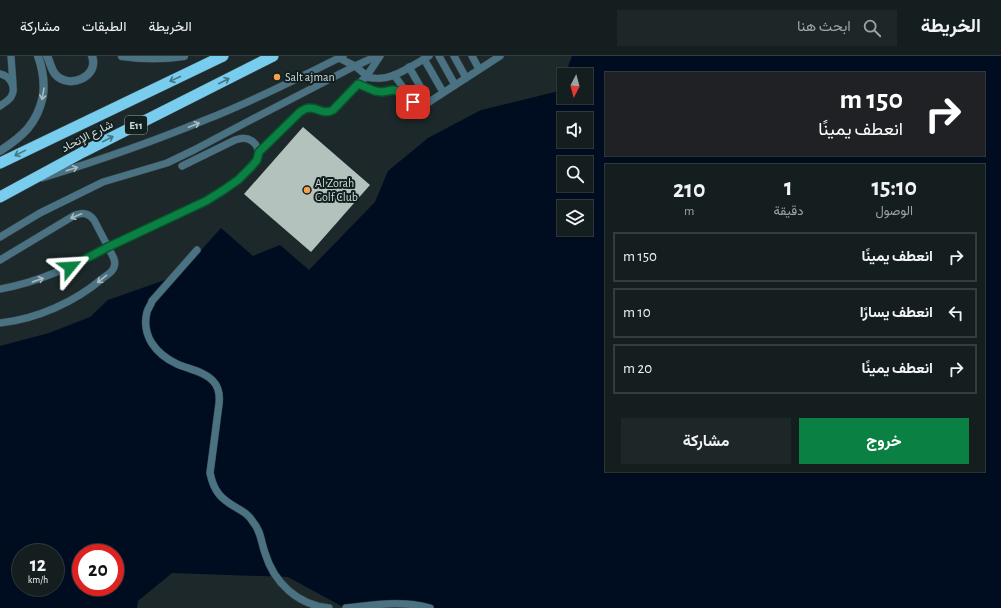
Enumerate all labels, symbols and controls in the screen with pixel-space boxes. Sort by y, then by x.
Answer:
search box [617,10,897,46]
icon: search [861,17,883,39]
text: الخريطة [921,17,981,36]
text: ابحث هنا [797,19,851,34]
text: مشاركة [20,20,60,34]
text: الطبقات [82,20,126,34]
text: الخريطة [148,20,192,34]
north arrow [557,68,593,104]
map controls [557,68,593,236]
place label: Salt ajman [285,71,335,84]
marker: Salt ajman [272,72,282,82]
one-way arrow [170,76,182,83]
one-way arrow [218,76,230,84]
pin [396,85,430,119]
text: 150 m [839,86,903,114]
one-way arrow [39,87,47,100]
icon: right [917,88,969,140]
icon: arrive [402,91,424,113]
button: sound [557,112,593,148]
road number: E11 [125,116,147,134]
street label: شارع الإتحاد [59,118,116,157]
one-way arrow [188,120,200,128]
text: انعطف يمينًا [818,121,903,139]
one-way arrow [102,135,114,142]
one-way arrow [15,150,27,157]
button: search [557,156,593,192]
one-way arrow [65,164,77,172]
text: 1 [784,176,793,200]
text: 15:10 [871,176,917,200]
place label: Al Zorah Golf Club [315,177,358,203]
text: 210 [673,178,705,202]
marker: Al Zorah Golf Club [302,185,312,195]
button: layers [557,200,593,236]
text: m [684,205,694,218]
text: دقيقة [773,205,803,218]
text: الوصول [875,205,913,218]
one-way arrow [70,213,82,220]
position arrow [49,246,91,288]
icon: right [945,246,967,268]
text: 150 m [623,249,657,264]
text: انعطف يمينًا [862,249,933,264]
one-way arrow [31,275,43,283]
one-way arrow [96,275,107,284]
icon: left [945,302,967,324]
text: 10 m [623,305,651,320]
text: انعطف يسارًا [860,305,933,320]
icon: right [945,358,967,380]
text: 20 m [623,361,652,376]
text: انعطف يمينًا [862,361,933,376]
button: مشاركة [621,418,791,464]
button: خروج [799,418,969,464]
speed limit sign: 20 [72,544,124,596]
text: 12 [30,555,46,575]
text: km/h [28,575,48,585]

